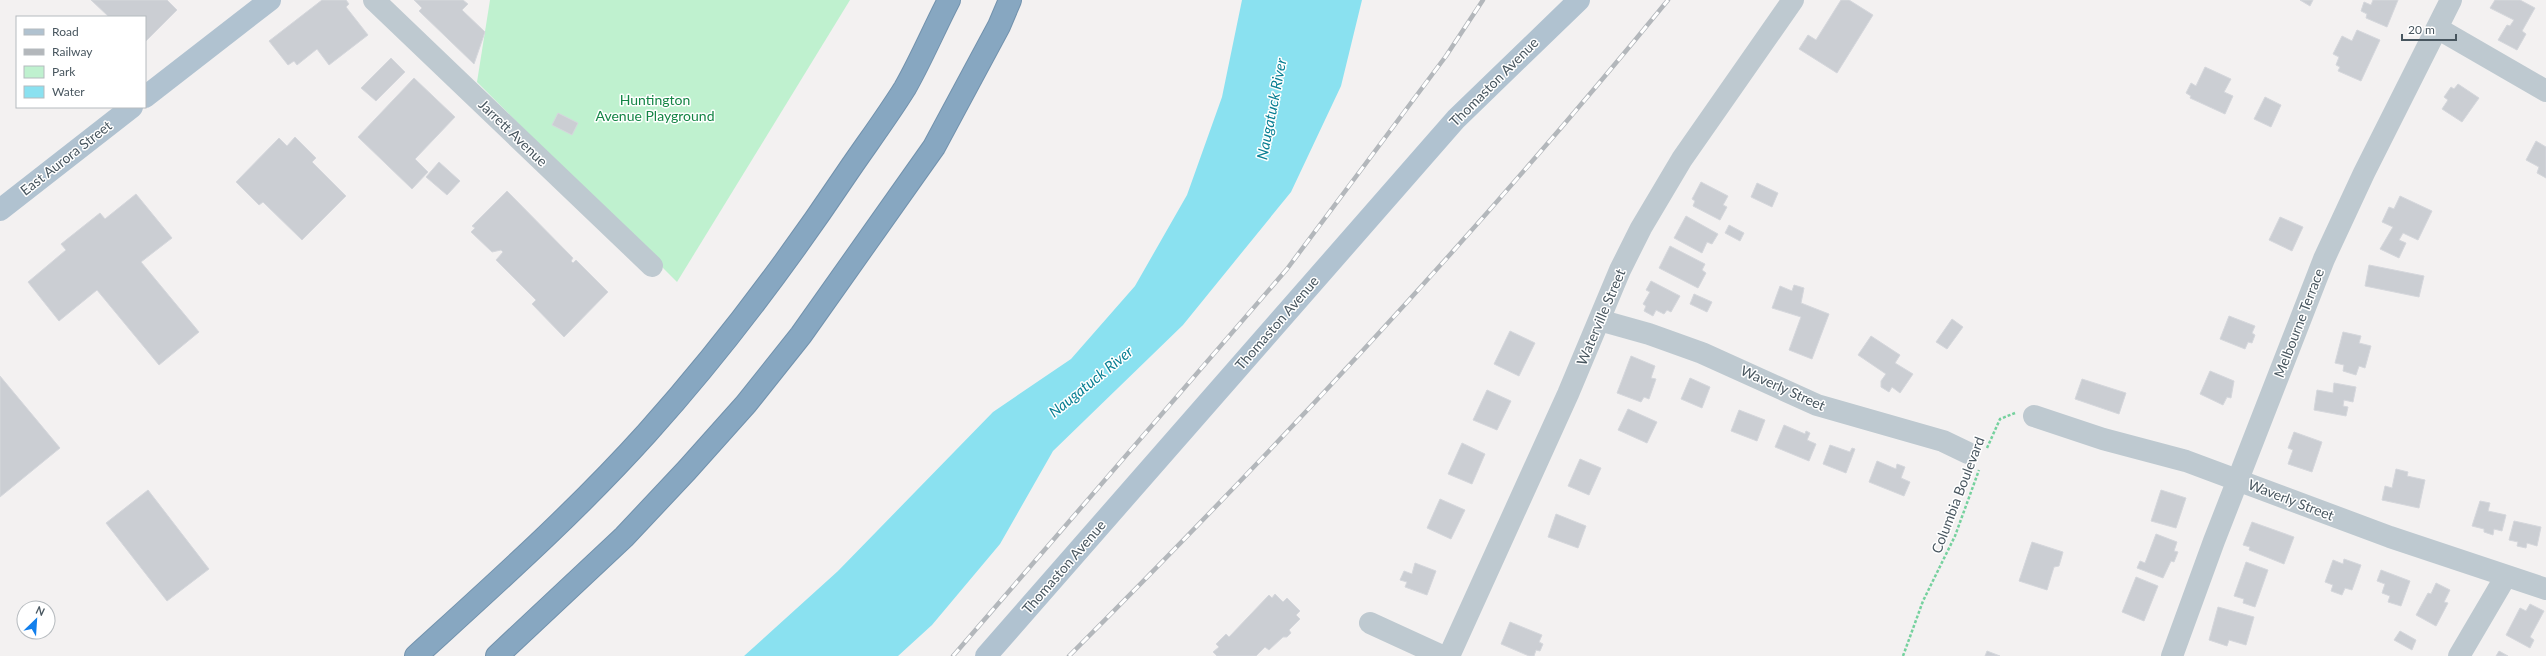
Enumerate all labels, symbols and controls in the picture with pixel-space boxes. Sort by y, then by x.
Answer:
legend [16,16,146,108]
scale bar [2402,16,2456,42]
text: 20 m [2408,22,2435,37]
text: Road [52,24,79,39]
street label: Thomaston Avenue [1446,34,1542,130]
text: Railway [52,44,93,59]
water label: Naugatuck River [1252,56,1290,161]
text: Park [52,64,76,79]
text: Water [52,84,85,99]
park label: Huntington Avenue Playground [596,91,714,124]
street label: Jarrett Avenue [475,96,551,170]
street label: East Aurora Street [17,117,115,199]
street label: Waterville Street [1573,266,1629,368]
street label: Melbourne Terrace [2270,266,2327,380]
street label: Thomaston Avenue [1231,272,1322,373]
water label: Naugatuck River [1045,341,1137,421]
street label: Waverly Street [1738,361,1828,414]
street label: Columbia Boulevard [1927,434,1988,555]
street label: Waverly Street [2246,475,2337,524]
street label: Thomaston Avenue [1018,516,1109,617]
north arrow [16,600,56,640]
text: N [34,603,47,618]

